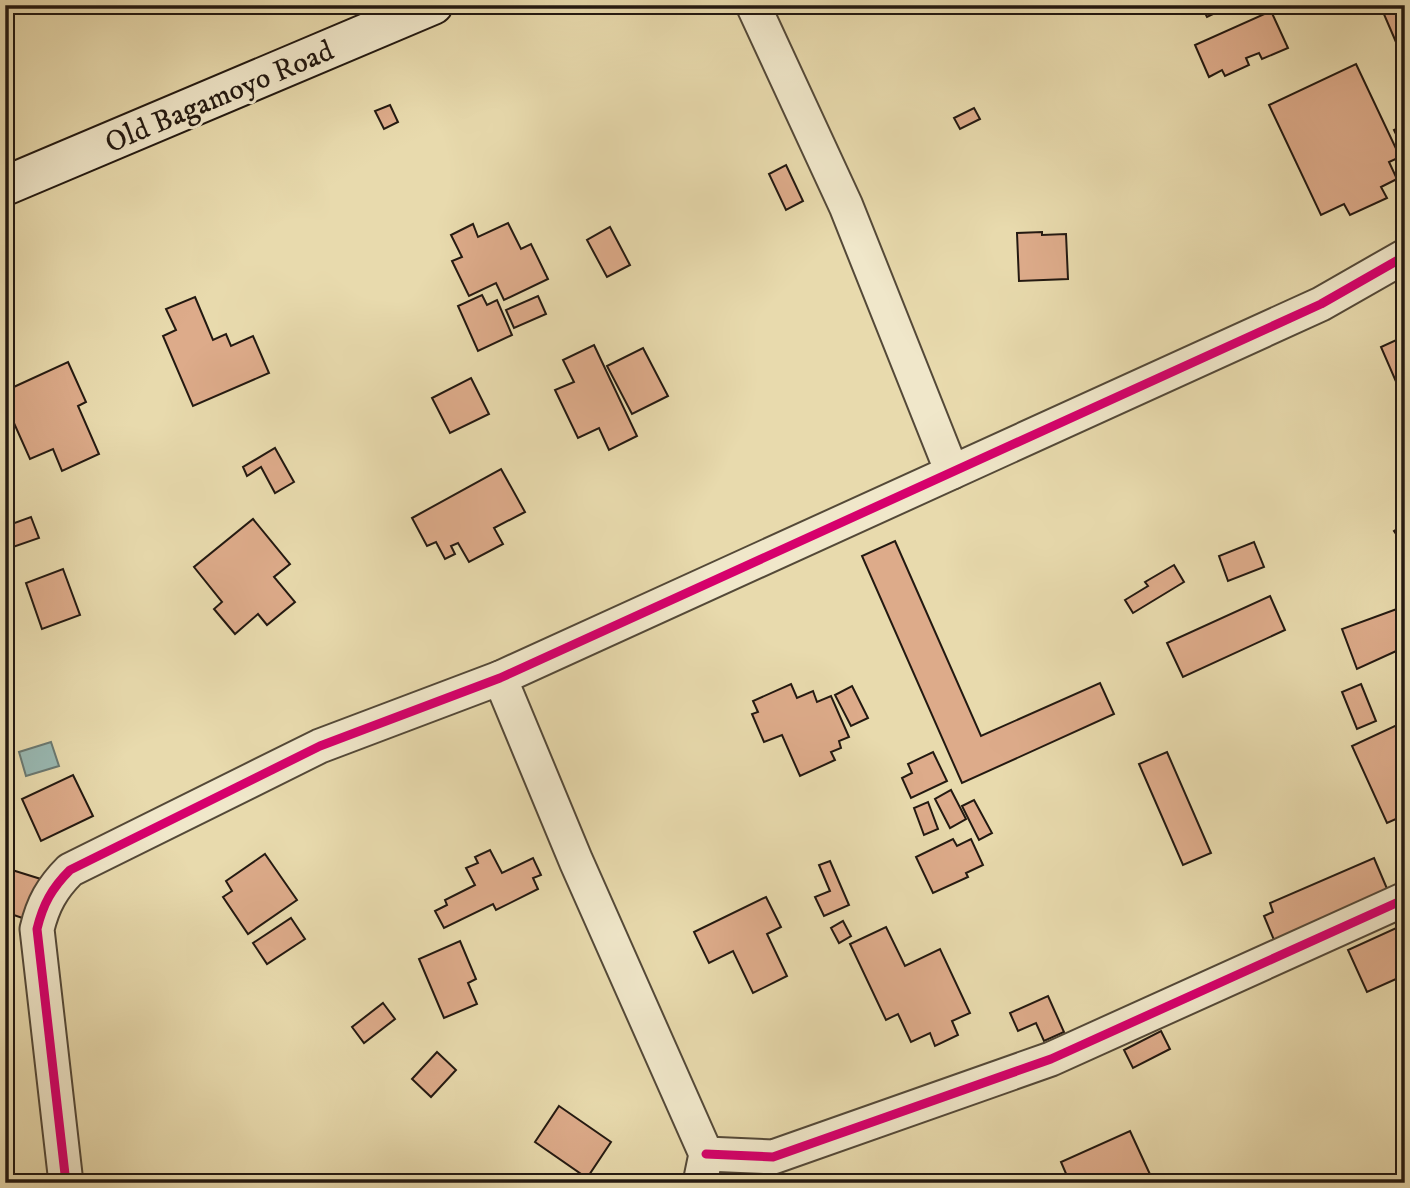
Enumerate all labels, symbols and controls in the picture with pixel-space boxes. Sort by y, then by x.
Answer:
street label: Old Bagamoyo Road [100,33,339,162]

